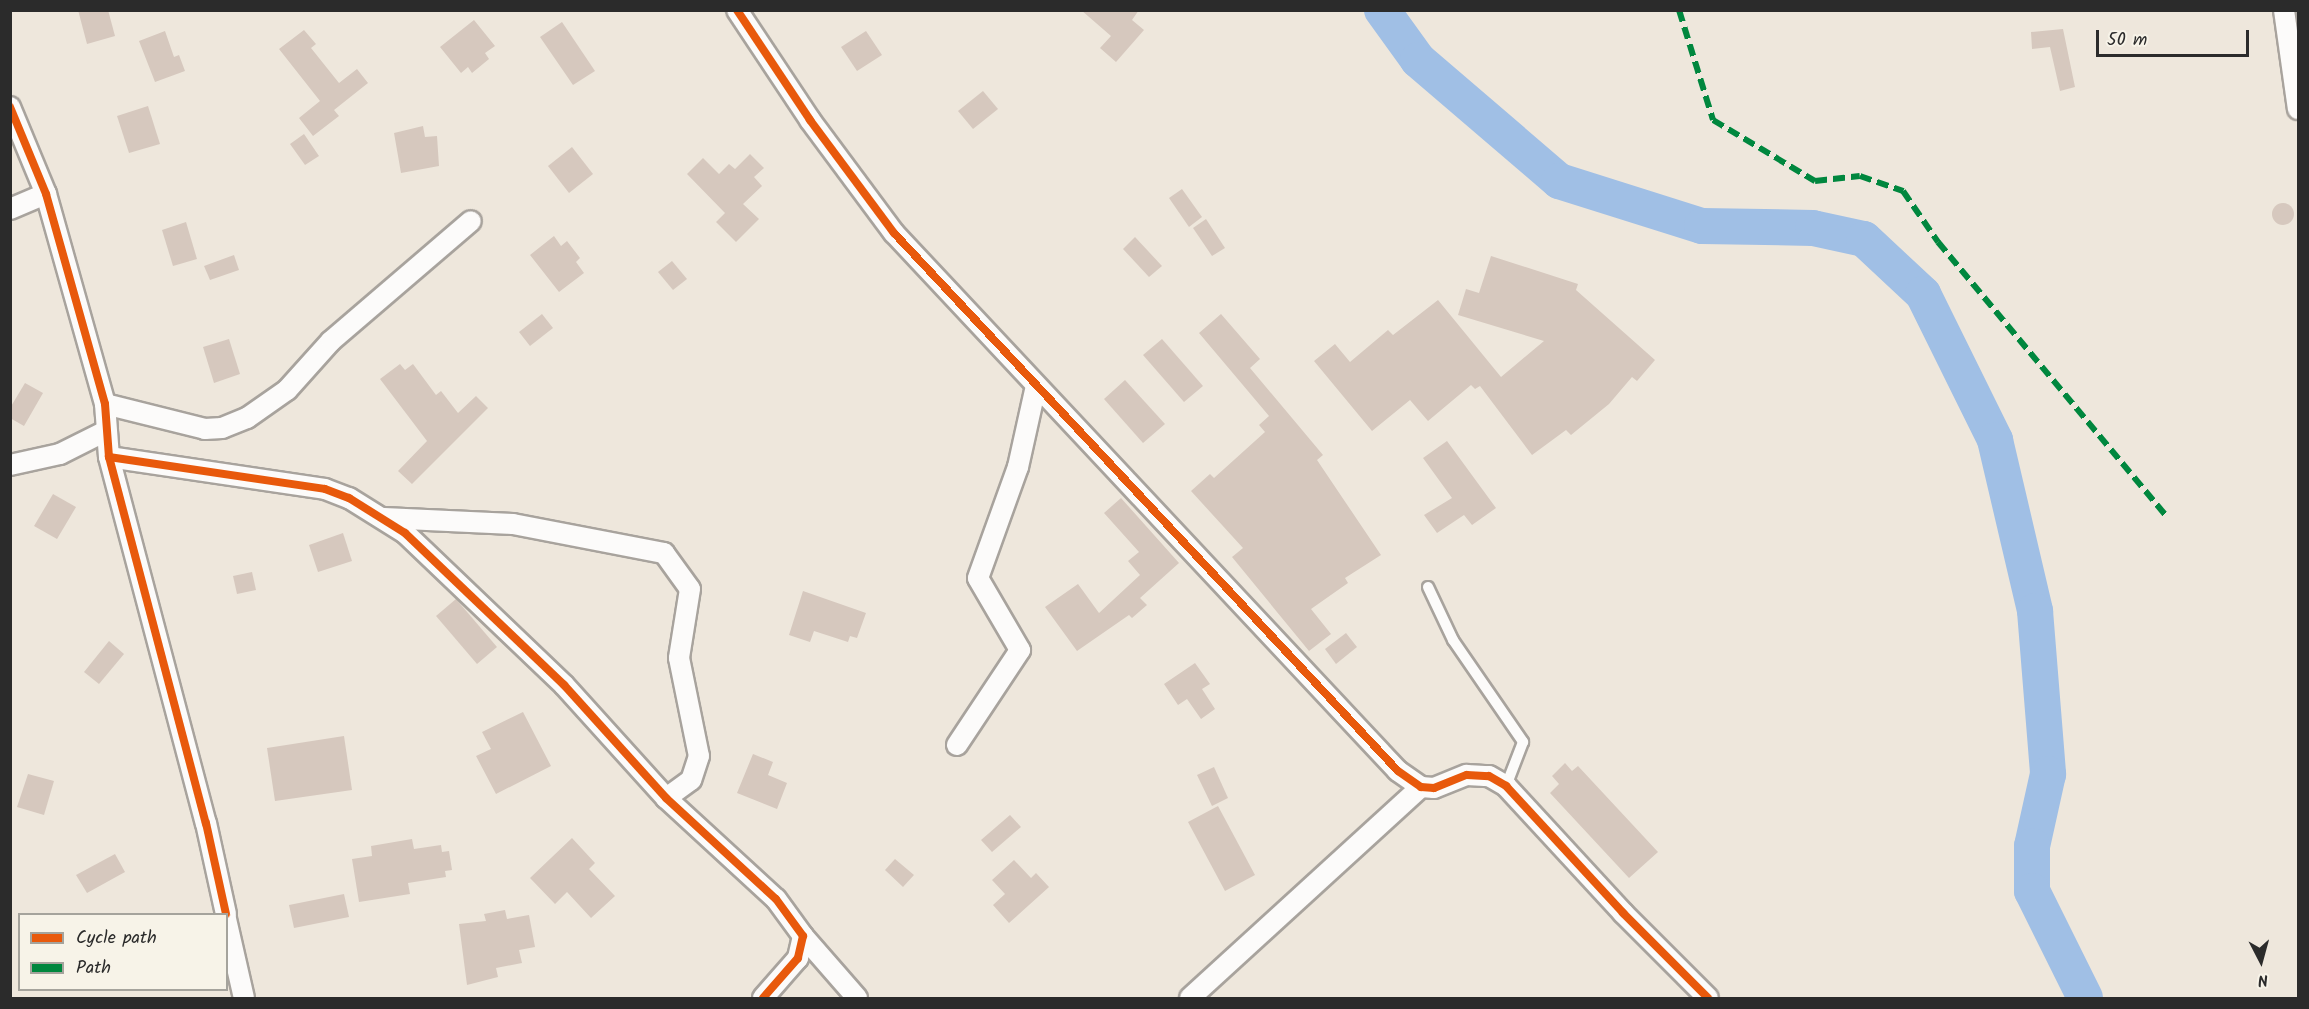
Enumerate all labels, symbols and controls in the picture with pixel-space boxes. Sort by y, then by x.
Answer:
scale bar [2099,18,2252,56]
text: 50 m [2107,26,2147,55]
legend [18,913,228,991]
text: Cycle path [76,924,157,953]
north arrow [2231,931,2291,991]
text: Path [76,954,111,983]
text: N [2257,966,2269,992]

